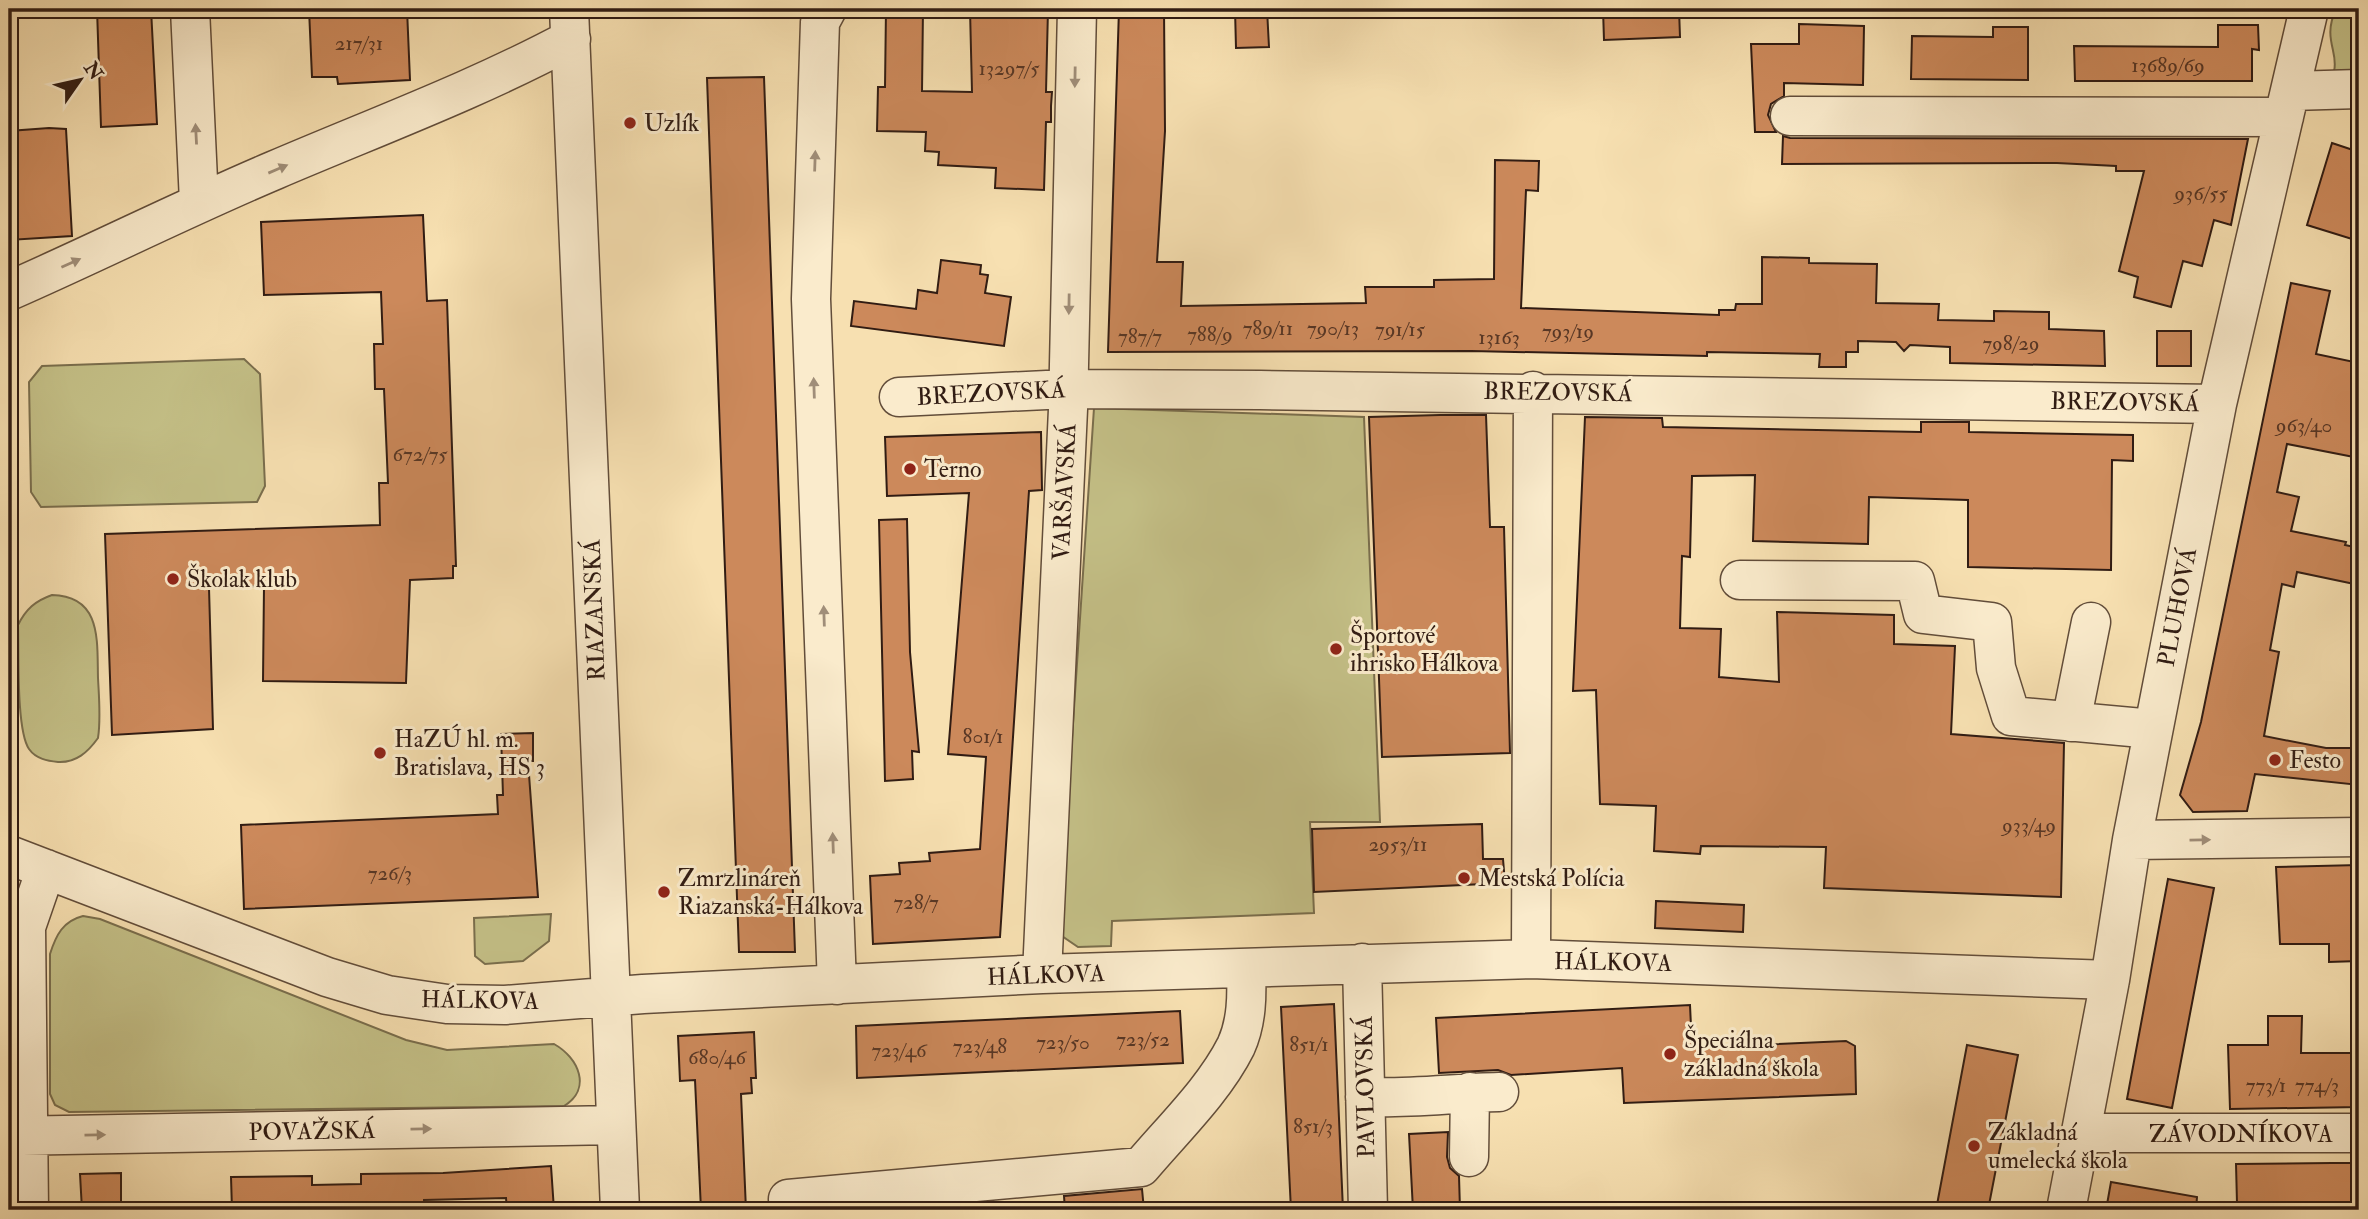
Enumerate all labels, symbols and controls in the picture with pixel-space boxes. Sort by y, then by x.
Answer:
house number: 217/31 [335,30,383,57]
north arrow [46,46,116,116]
house number: 13689/69 [2131,52,2205,79]
house number: 13297/5 [978,55,1040,82]
text: N [78,56,109,86]
one-way arrow [1069,66,1081,88]
place label: Uzlík [644,108,700,139]
marker: Uzlík [622,115,638,131]
one-way arrow [190,123,201,145]
one-way arrow [810,150,821,172]
one-way arrow [268,163,288,175]
house number: 936/55 [2172,180,2228,207]
one-way arrow [61,257,81,269]
one-way arrow [1064,294,1075,316]
house number: 789/11 [1243,315,1293,342]
house number: 790/13 [1307,315,1359,342]
house number: 791/15 [1375,316,1426,343]
house number: 793/19 [1542,318,1594,345]
house number: 788/9 [1187,321,1233,348]
house number: 787/7 [1118,323,1162,350]
house number: 13163 [1478,324,1520,351]
house number: 798/29 [1982,330,2040,357]
street label: BREZOVSKÁ [916,373,1066,413]
street label: BREZOVSKÁ [1483,375,1633,409]
one-way arrow [809,377,820,399]
street label: BREZOVSKÁ [2050,385,2200,419]
house number: 963/40 [2274,412,2332,439]
street label: VARŠAVSKÁ [1044,422,1084,562]
house number: 672/75 [392,441,448,468]
place label: Terno [924,454,982,485]
marker: Terno [902,461,918,477]
street label: RIAZANSKÁ [576,538,612,682]
street label: PLUHOVÁ [2150,545,2204,669]
place label: Školak klub [187,563,297,595]
marker: Školak klub [165,571,181,587]
one-way arrow [818,604,829,626]
place label: Športové ihrisko Hálkova [1350,619,1500,679]
marker: Športové ihrisko Hálkova [1328,641,1344,657]
place label: HaZÚ hl. m. Bratislava, HS 3 [394,723,545,783]
house number: 801/1 [963,723,1003,750]
marker: HaZÚ hl. m. Bratislava, HS 3 [372,745,388,761]
place label: Festo [2289,745,2341,776]
marker: Festo [2267,752,2283,768]
house number: 933/49 [2000,812,2056,839]
house number: 2953/11 [1368,831,1428,858]
one-way arrow [827,832,838,854]
one-way arrow [2189,834,2211,846]
house number: 726/3 [368,860,412,887]
place label: Zmrzlináreň Riazanská-Hálkova [678,863,864,922]
place label: Mestská Polícia [1478,863,1626,894]
marker: Mestská Polícia [1456,870,1472,886]
marker: Zmrzlináreň Riazanská-Hálkova [656,884,672,900]
house number: 728/7 [893,889,939,916]
street label: HÁLKOVA [1554,945,1672,979]
street label: HÁLKOVA [986,957,1106,993]
street label: HÁLKOVA [421,983,539,1017]
street label: PAVLOVSKÁ [1348,1015,1382,1159]
place label: Špeciálna základná škola [1684,1024,1820,1084]
house number: 723/52 [1116,1026,1170,1053]
house number: 723/50 [1036,1029,1090,1056]
house number: 851/1 [1289,1031,1329,1058]
house number: 723/48 [953,1033,1007,1060]
house number: 723/46 [871,1037,928,1064]
house number: 680/46 [688,1044,747,1071]
marker: Špeciálna základná škola [1662,1046,1678,1062]
house number: 773/1 [2246,1072,2286,1099]
house number: 774/3 [2295,1072,2339,1099]
house number: 851/3 [1293,1113,1333,1140]
street label: POVAŽSKÁ [248,1114,376,1148]
place label: Základná umelecká škola [1988,1117,2129,1176]
street label: ZÁVODNÍKOVA [2149,1118,2333,1150]
one-way arrow [410,1123,432,1135]
one-way arrow [85,1129,107,1141]
marker: Základná umelecká škola [1966,1138,1982,1154]

